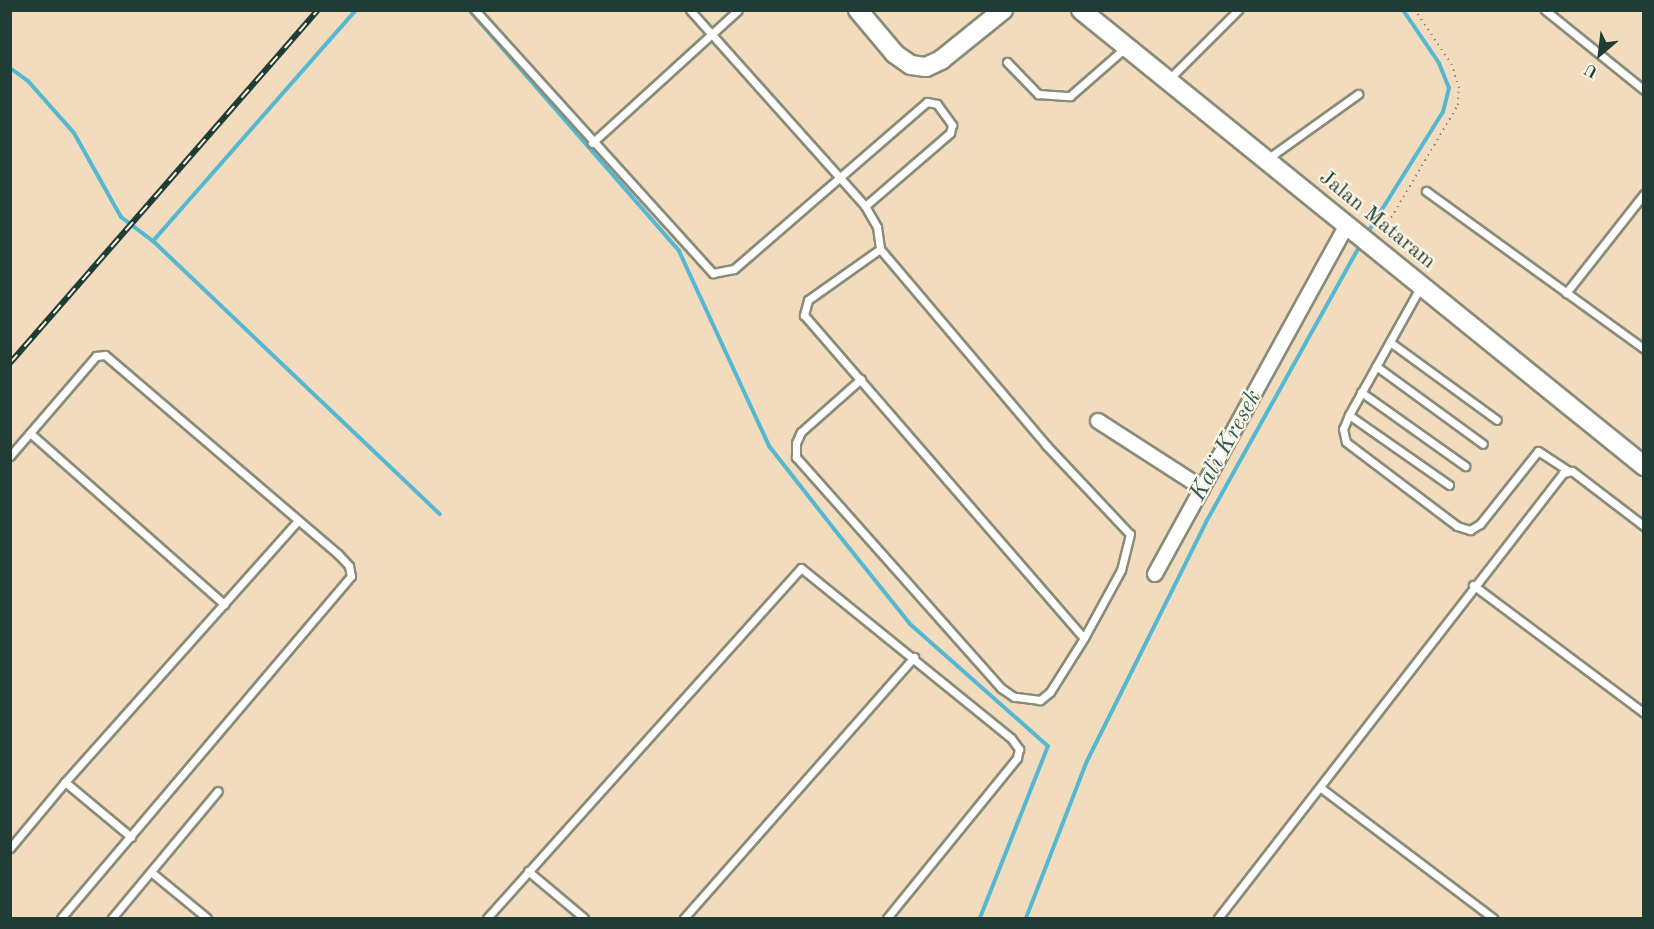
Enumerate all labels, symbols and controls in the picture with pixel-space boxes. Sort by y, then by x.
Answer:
north arrow [1570,24,1630,84]
text: U [1582,60,1601,80]
street label: Jalan Mataram [1313,165,1441,275]
water label: Kali Kresek [1185,385,1269,507]

